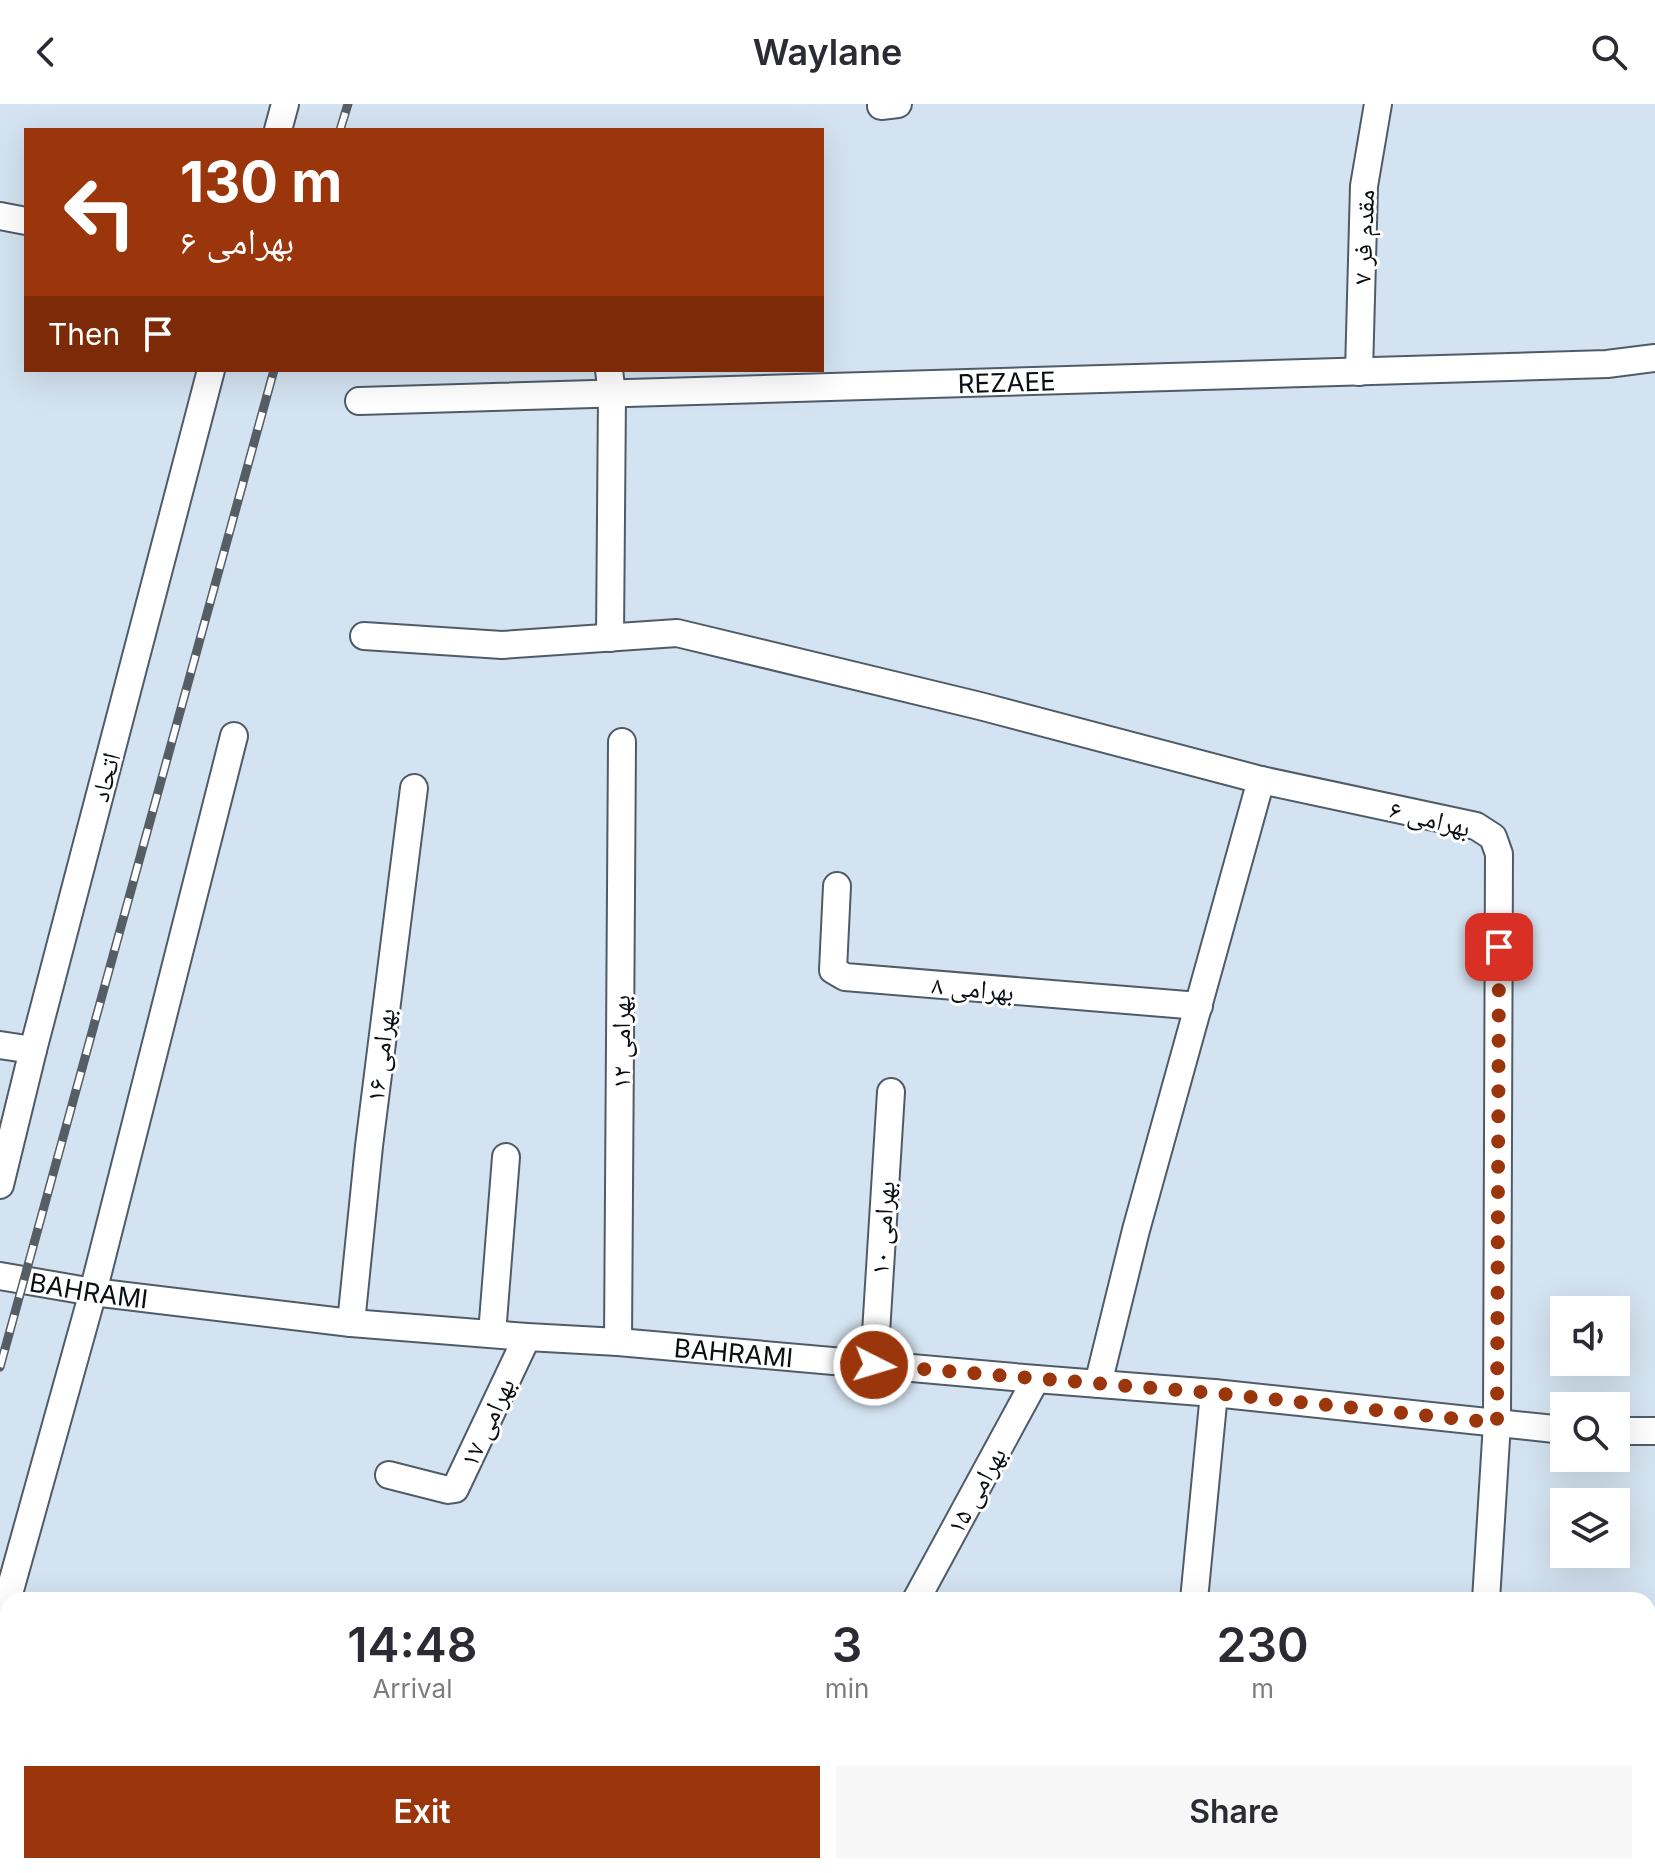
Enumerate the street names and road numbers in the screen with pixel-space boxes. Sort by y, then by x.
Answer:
street label: مقدم فر ۷ [1346,189,1383,285]
street label: REZAEE [957,365,1056,399]
street label: اتحاد [84,749,126,805]
street label: بهرامی ۶ [1386,793,1474,844]
street label: بهرامی ۸ [930,969,1015,1008]
street label: بهرامی ۱۲ [605,995,637,1089]
street label: بهرامی ۱۶ [359,1006,402,1104]
street label: بهرامی ۱۰ [863,1180,902,1276]
street label: BAHRAMI [27,1266,150,1314]
street label: BAHRAMI [673,1332,795,1373]
street label: بهرامی ۱۷ [453,1373,522,1472]
street label: بهرامی ۱۵ [940,1441,1013,1539]

